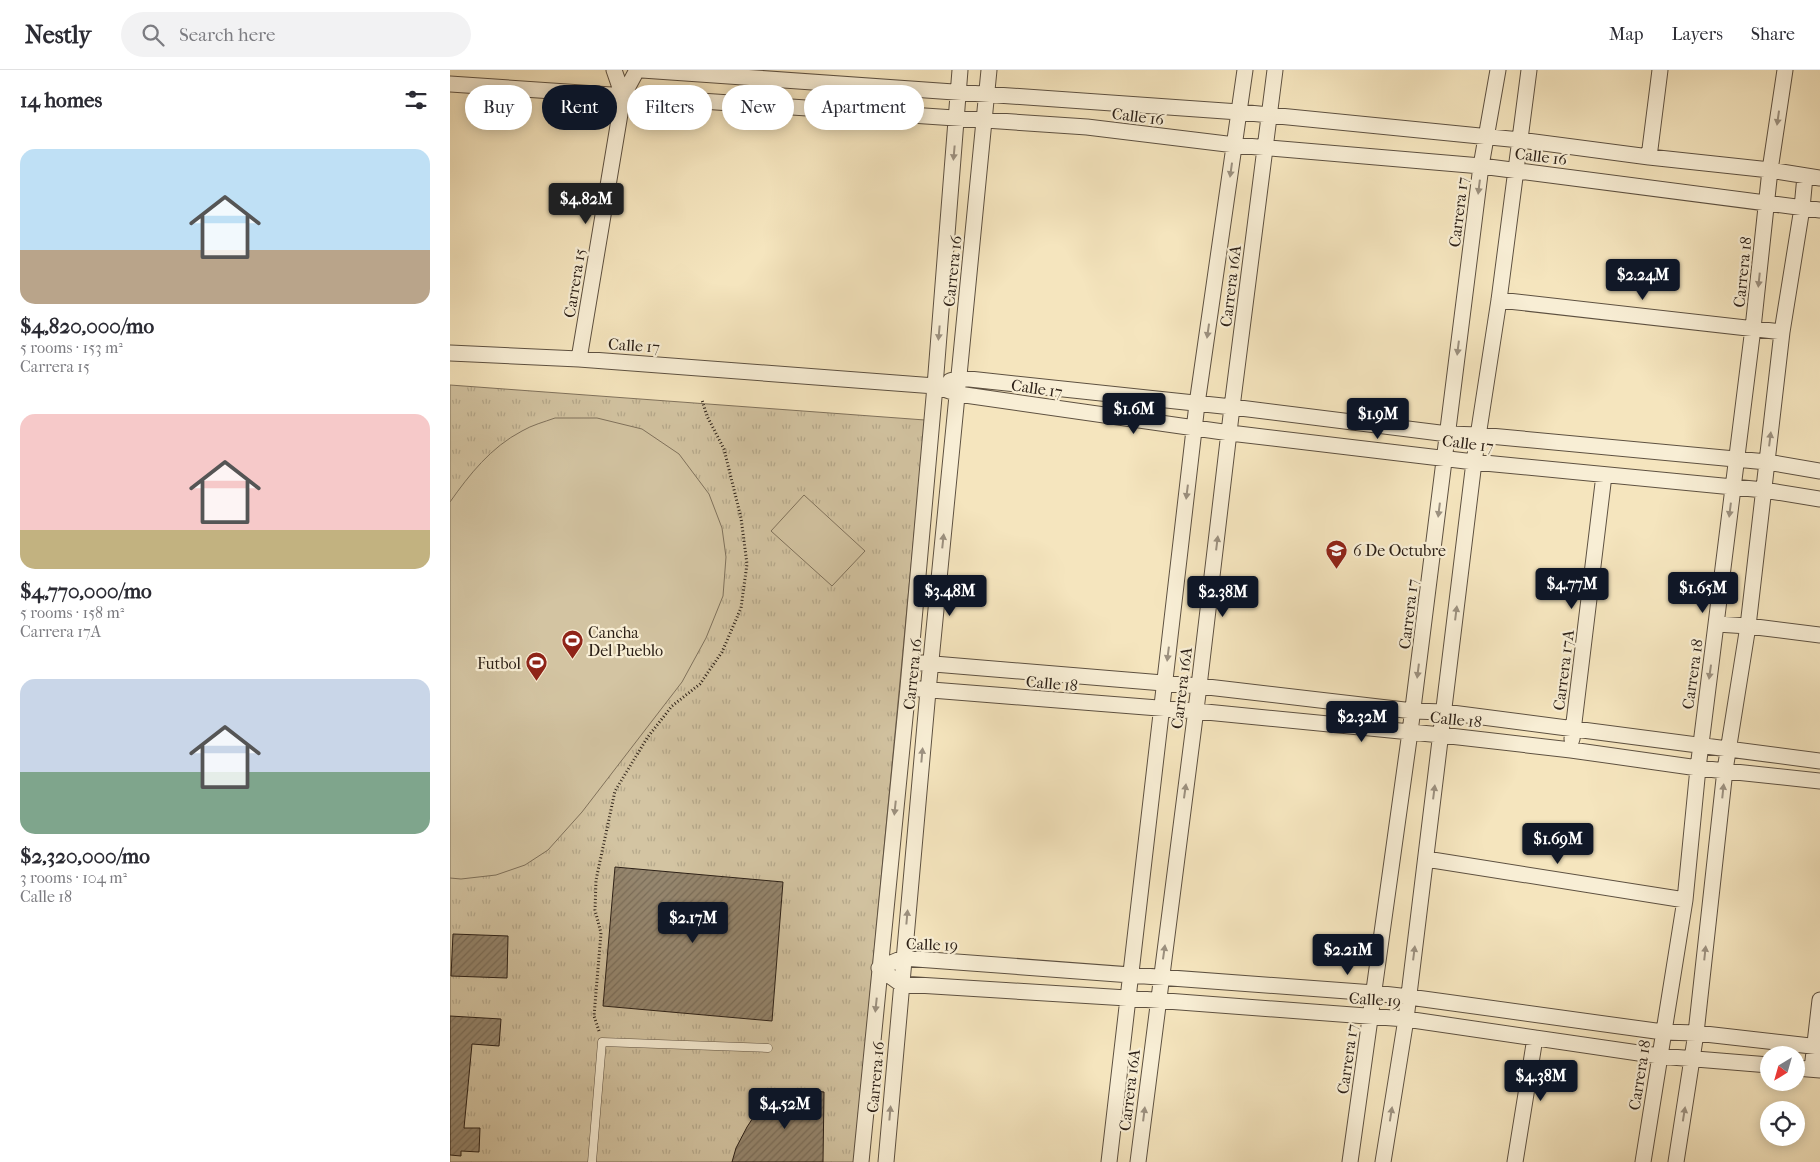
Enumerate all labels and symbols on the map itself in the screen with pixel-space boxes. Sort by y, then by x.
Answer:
street label: Calle 16 [1111,104,1166,129]
one-way arrow [1774,111,1782,127]
street label: Calle 16 [1514,144,1569,169]
one-way arrow [949,146,957,162]
one-way arrow [1227,163,1235,179]
street label: Carrera 17 [1445,176,1472,248]
one-way arrow [1474,179,1482,195]
pin: $4.82M [545,182,627,225]
street label: Carrera 16 [939,234,966,308]
street label: Carrera 18 [1729,236,1756,308]
street label: Carrera 16A [1216,244,1245,328]
street label: Carrera 15 [560,247,589,319]
pin: $2.24M [1602,258,1684,301]
one-way arrow [1755,272,1763,288]
one-way arrow [1204,323,1212,339]
one-way arrow [935,325,943,341]
street label: Calle 17 [608,334,661,357]
one-way arrow [1454,341,1462,357]
street label: Calle 17 [1010,375,1064,402]
pin: $1.6M [1099,392,1169,435]
pin: $1.9M [1343,398,1413,440]
street label: Calle 17 [1441,431,1495,456]
one-way arrow [1766,431,1774,447]
one-way arrow [1183,485,1191,501]
one-way arrow [1435,502,1443,518]
one-way arrow [1726,503,1734,519]
one-way arrow [939,533,947,549]
one-way arrow [1213,535,1221,551]
school or university icon: 6 De Octubre [1325,538,1349,569]
place label: 6 De Octubre [1353,541,1446,560]
pin: $4.77M [1531,568,1613,610]
pin: $1.65M [1662,572,1744,614]
pin: $3.48M [909,574,991,617]
pin: $2.38M [1182,576,1264,618]
street label: Carrera 17 [1395,578,1422,650]
one-way arrow [1452,605,1460,621]
place label: Cancha Del Pueblo [588,623,663,660]
street label: Carrera 17A [1549,628,1578,711]
sports icon: Cancha Del Pueblo [560,629,584,660]
street label: Carrera 16 [899,637,926,711]
street label: Carrera 18 [1678,638,1707,711]
one-way arrow [1164,646,1172,662]
street label: Carrera 16A [1167,646,1196,730]
sports icon: Futbol [525,651,549,682]
place label: Futbol [477,654,522,673]
one-way arrow [1414,663,1422,679]
one-way arrow [1706,664,1714,680]
street label: Calle 18 [1025,672,1079,695]
pin: $2.32M [1321,700,1403,743]
street label: Calle 18 [1429,707,1483,732]
one-way arrow [918,747,926,763]
one-way arrow [1182,783,1190,799]
one-way arrow [1430,783,1438,799]
one-way arrow [1719,783,1727,799]
one-way arrow [891,801,899,817]
pin: $1.69M [1517,822,1599,865]
pin: $2.17M [652,902,734,944]
one-way arrow [903,908,911,924]
street label: Calle 19 [905,934,958,955]
pin: $2.21M [1307,934,1389,976]
one-way arrow [1160,944,1168,960]
one-way arrow [1701,944,1709,960]
one-way arrow [1410,945,1418,961]
street label: Calle 19 [1348,988,1402,1011]
one-way arrow [872,997,880,1013]
street label: Carrera 17 [1333,1022,1362,1095]
street label: Carrera 18 [1625,1039,1654,1112]
street label: Carrera 16 [863,1040,888,1114]
north arrow [1760,1046,1805,1091]
street label: Carrera 16A [1115,1048,1144,1132]
pin: $4.38M [1500,1060,1582,1102]
pin: $4.52M [744,1088,826,1130]
one-way arrow [886,1105,894,1121]
one-way arrow [1140,1105,1148,1121]
one-way arrow [1387,1105,1395,1121]
one-way arrow [1680,1105,1688,1121]

